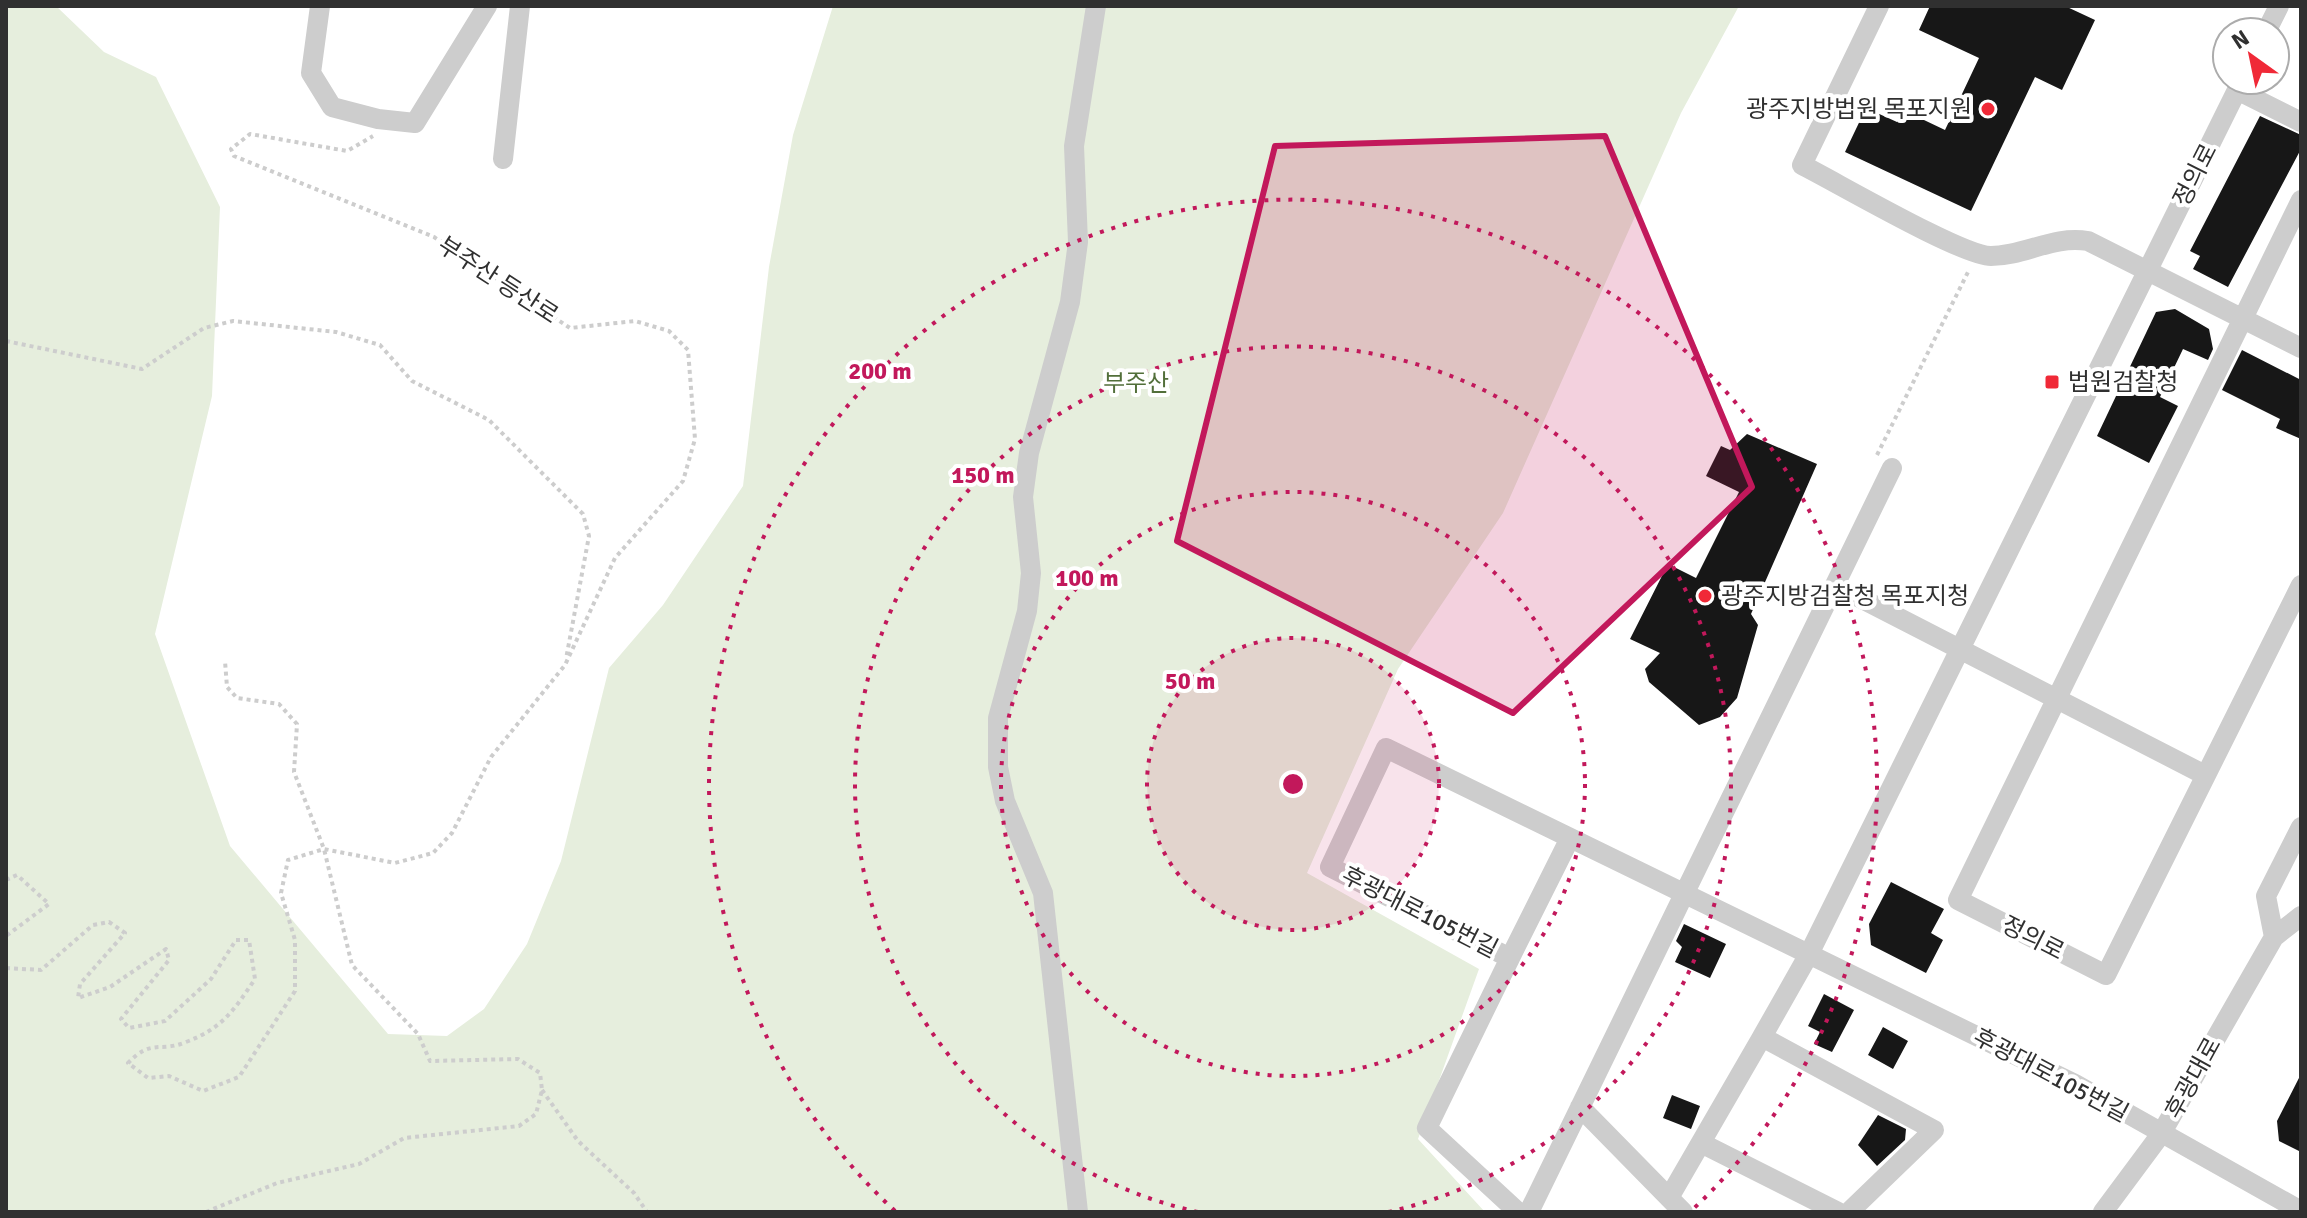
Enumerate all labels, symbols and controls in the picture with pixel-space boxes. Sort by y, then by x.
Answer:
north arrow [2211,16,2291,96]
text: N [2227,24,2254,55]
place label: 광주지방법원 목포지원 [1746,94,1972,124]
marker: 광주지방법원 목포지원 [1979,100,1997,118]
street label: 정의로 [2167,139,2223,211]
street label: 부주산 등산로 [432,230,564,330]
text: 200 m [848,356,912,386]
place label: 법원검찰청 [2068,367,2178,397]
park label: 부주산 [1103,368,1169,398]
marker: 법원검찰청 [2043,373,2061,391]
text: 150 m [951,460,1015,490]
text: 100 m [1055,563,1119,593]
place label: 광주지방검찰청 목포지청 [1721,581,1969,611]
marker: 광주지방검찰청 목포지청 [1696,587,1714,605]
text: 50 m [1165,666,1215,696]
centre of rings [1279,770,1307,798]
street label: 후광대로105번길 [1337,860,1503,964]
street label: 정의로 [1997,910,2069,966]
street label: 후광대로105번길 [1968,1022,2134,1128]
street label: 후광대로 [2158,1032,2228,1124]

